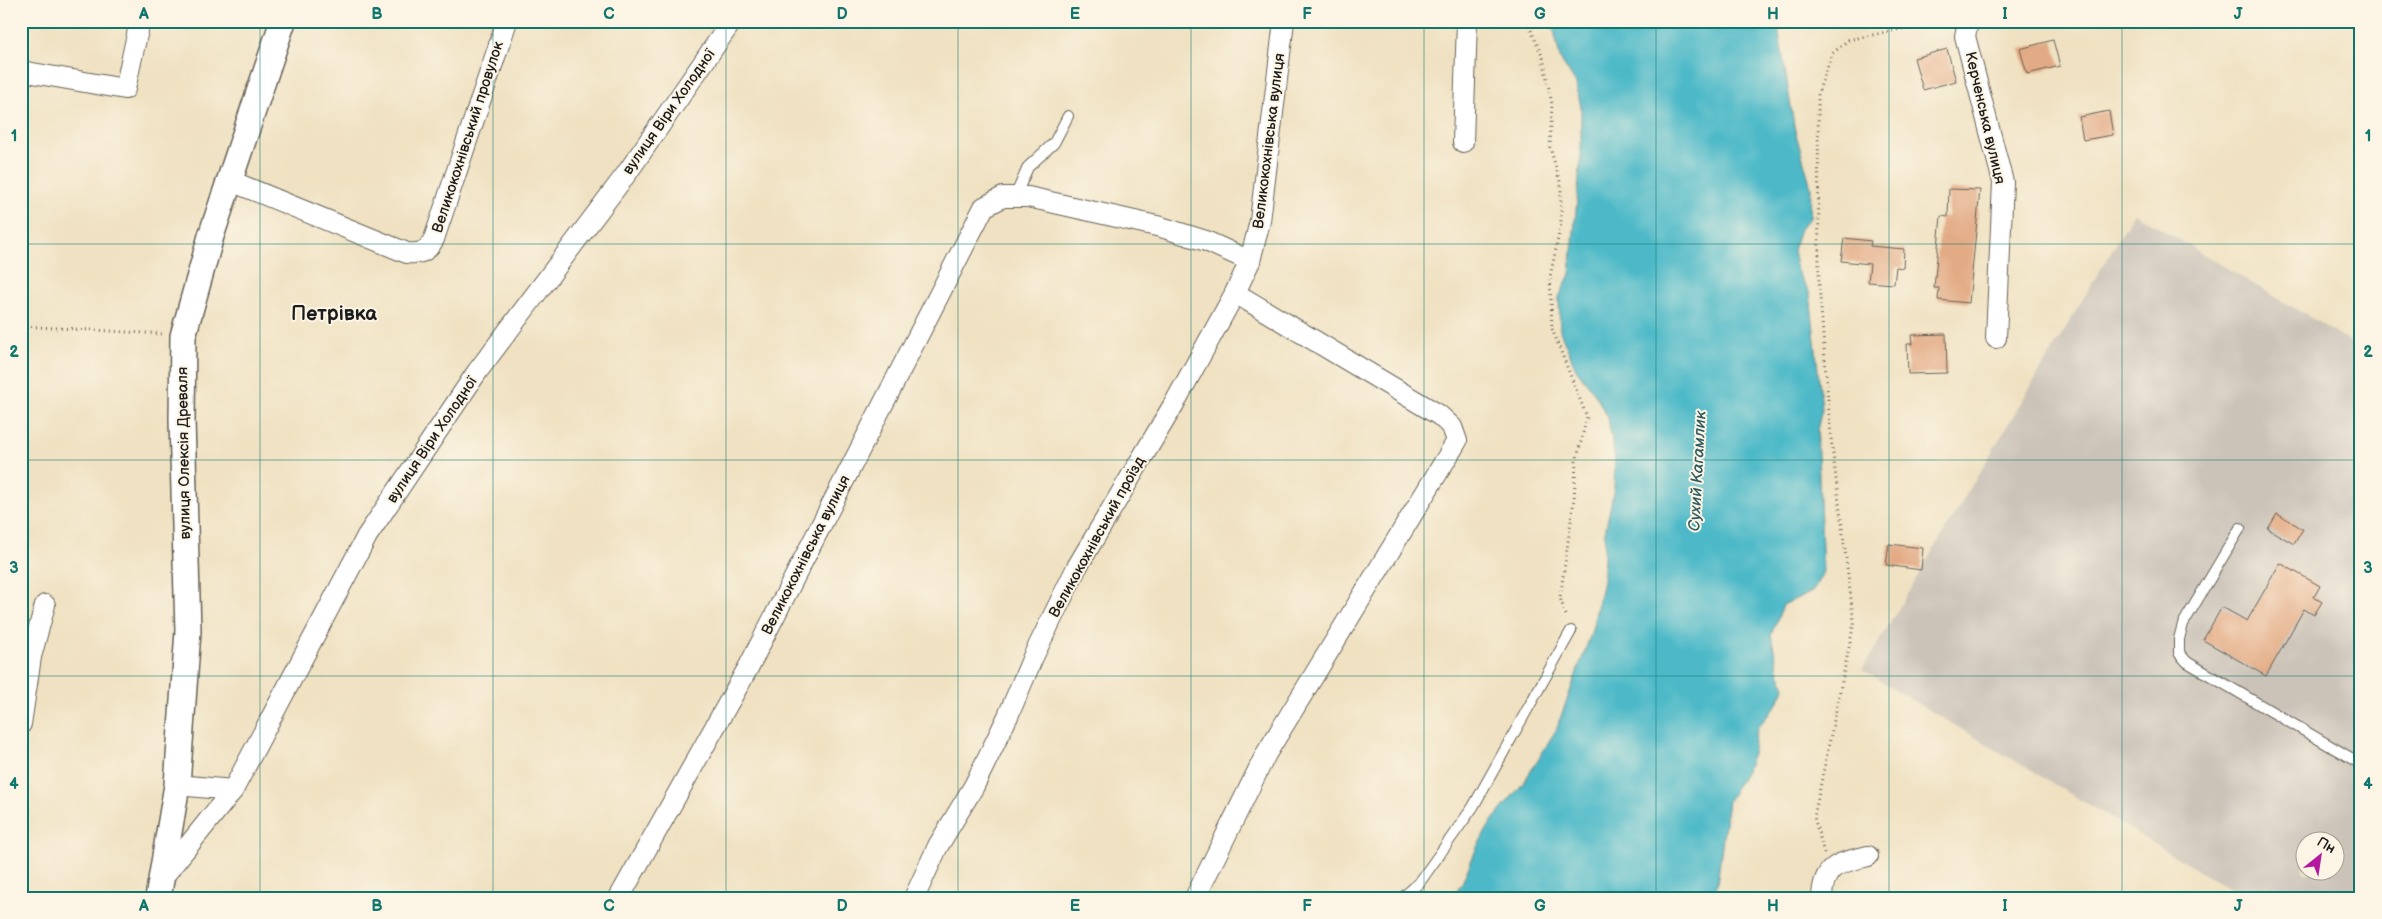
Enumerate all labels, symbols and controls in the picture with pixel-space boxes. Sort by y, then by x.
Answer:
text: A [138,5,149,24]
text: B [371,5,383,24]
text: C [603,5,615,24]
text: D [836,5,848,24]
text: E [1070,5,1080,24]
text: F [1302,5,1312,24]
text: G [1534,5,1546,24]
text: H [1767,5,1779,24]
text: I [2002,5,2008,24]
text: J [2234,5,2243,24]
street label: Великокохнівський провулок [428,39,508,235]
street label: вулиця Віри Холодної [619,45,720,178]
street label: Керченська вулиця [1961,50,2009,186]
street label: Великокохнівська вулиця [1249,52,1289,230]
text: 1 [11,127,17,146]
text: 1 [2365,127,2371,146]
district label: Петрівка [291,302,377,326]
text: 2 [9,343,19,362]
text: 2 [2363,343,2373,362]
street label: вулиця Олексія Древаля [173,367,195,539]
street label: вулиця Віри Холодної [383,373,482,507]
water label: Сухий Кагамлик [1685,410,1711,532]
street label: Великокохнівський проїзд [1045,453,1149,621]
street label: Великокохнівська вулиця [757,472,855,638]
text: 3 [9,559,19,578]
text: 3 [2363,559,2373,578]
text: 4 [9,775,19,794]
text: 4 [2363,775,2373,794]
north arrow [2294,832,2344,882]
text: Пн [2314,833,2339,857]
text: A [138,897,149,916]
text: B [371,897,383,916]
text: C [603,897,615,916]
text: D [836,897,848,916]
text: E [1070,897,1080,916]
text: F [1302,897,1312,916]
text: G [1534,897,1546,916]
text: H [1767,897,1779,916]
text: I [2002,897,2008,916]
text: J [2234,897,2243,916]

